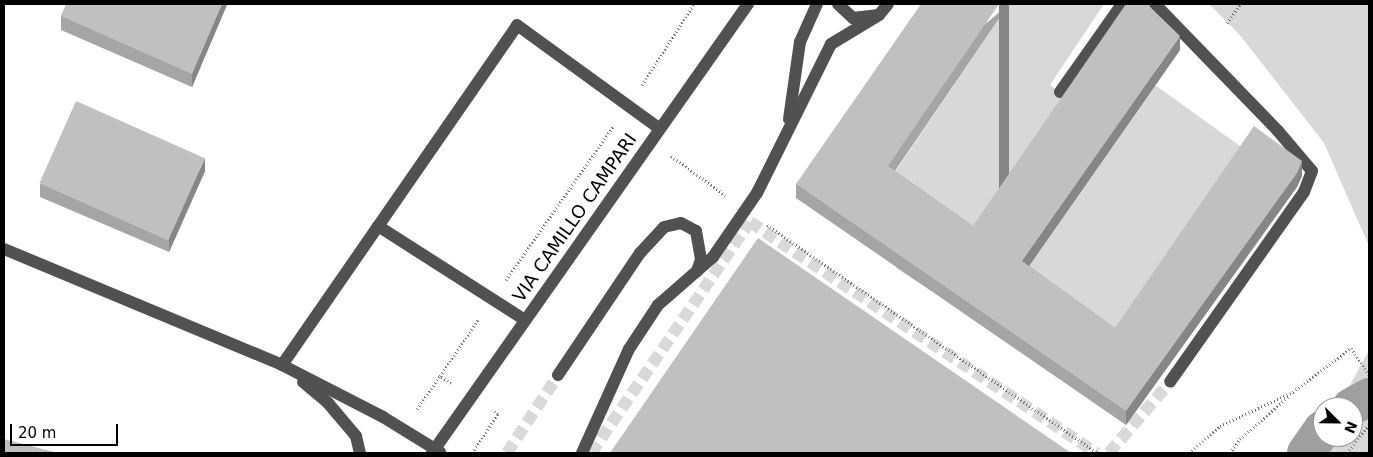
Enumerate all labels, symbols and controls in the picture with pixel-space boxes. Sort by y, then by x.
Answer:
street label: VIA CAMILLO CAMPARI [509,130,641,306]
north arrow [1313,397,1363,447]
scale bar [12,414,120,446]
text: N [1341,419,1361,436]
text: 20 m [18,424,56,442]

